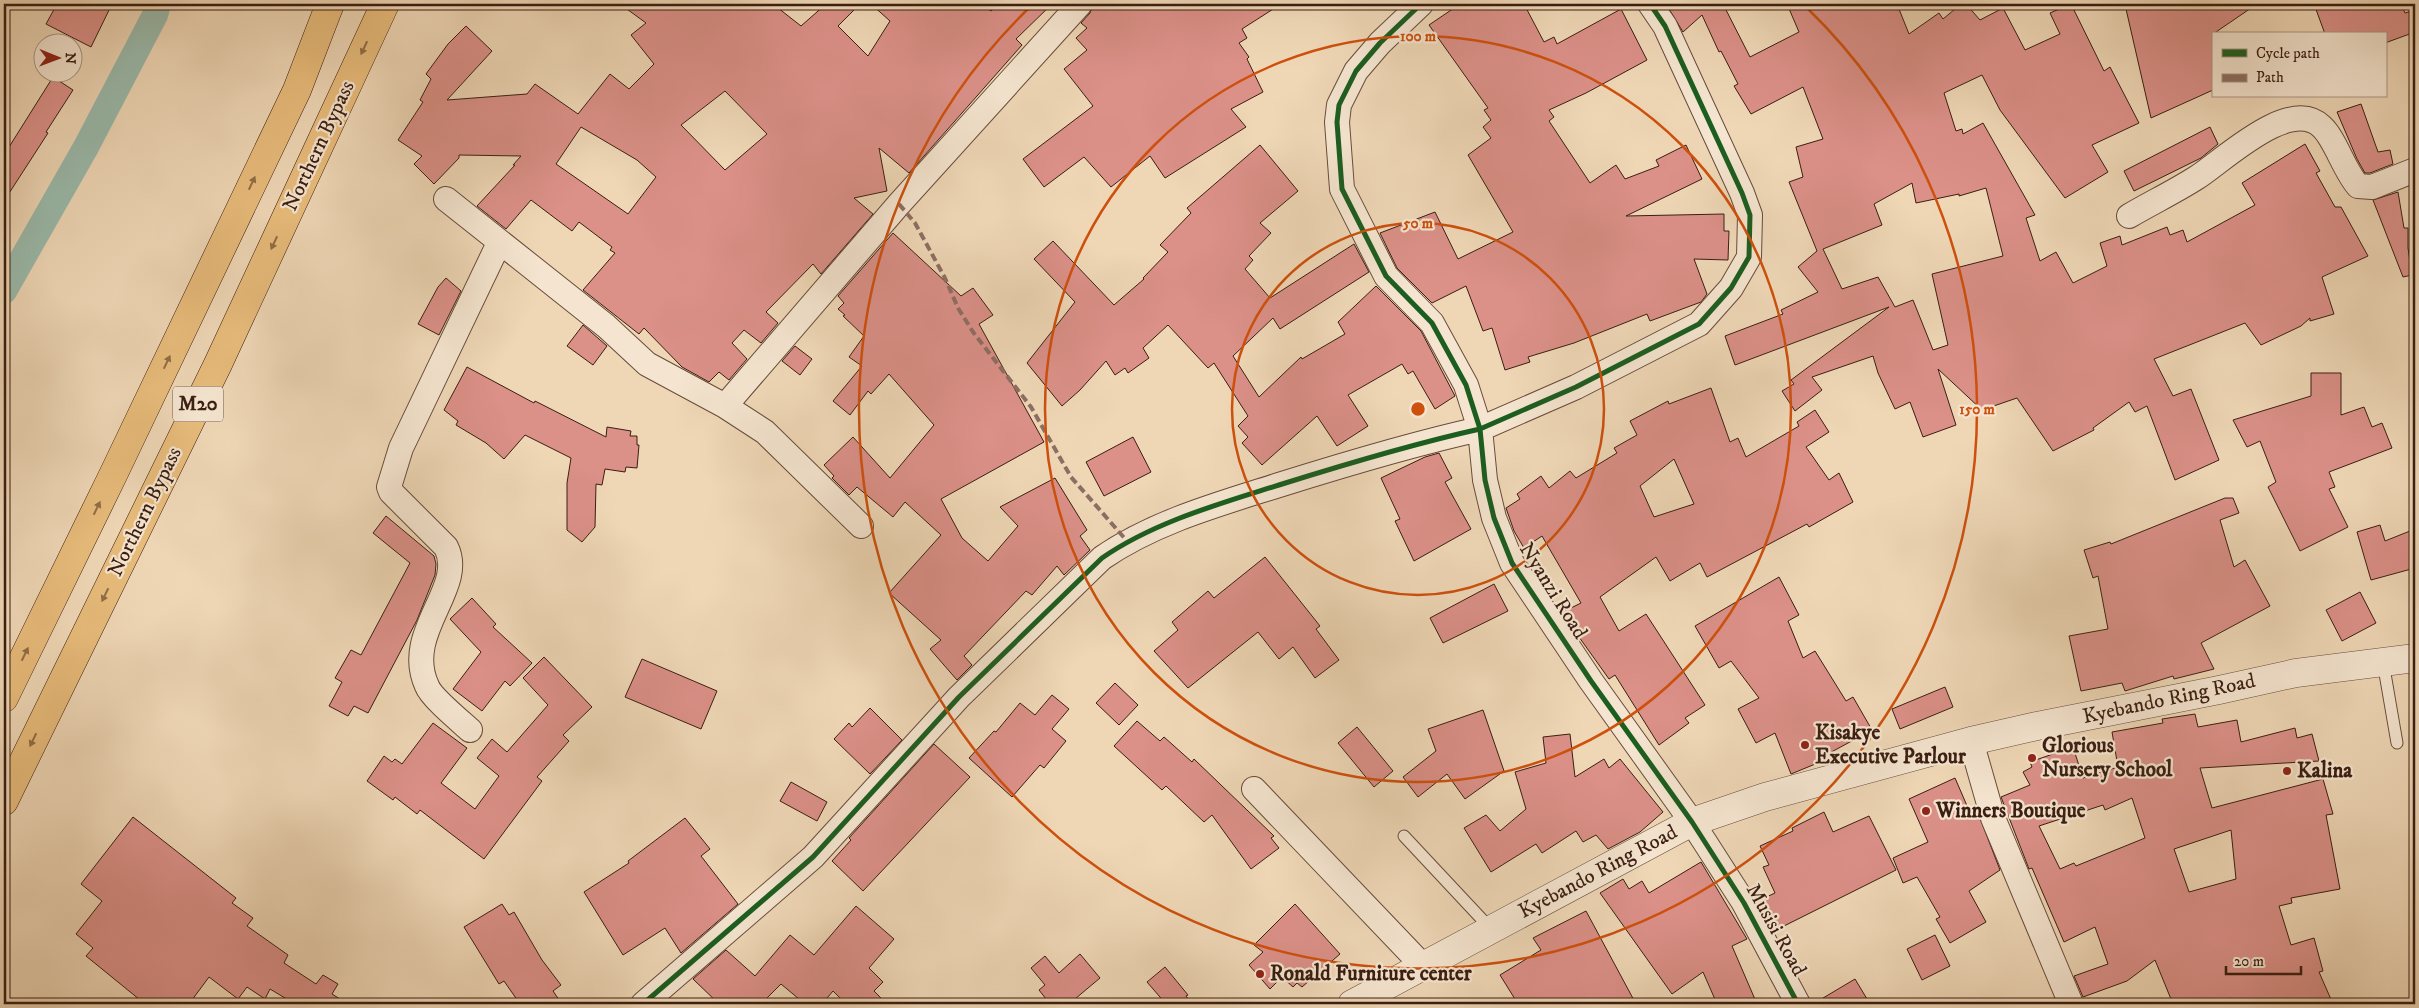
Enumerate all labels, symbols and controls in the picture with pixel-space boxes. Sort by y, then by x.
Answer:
text: 100 m [1400,27,1437,46]
north arrow [32,32,82,82]
legend [2212,32,2386,98]
one-way arrow [360,41,368,55]
text: Cycle path [2256,44,2320,63]
text: N [61,52,79,65]
text: Path [2256,68,2284,87]
street label: Northern Bypass [277,77,361,215]
one-way arrow [248,176,256,190]
text: 50 m [1402,214,1434,233]
one-way arrow [270,236,278,250]
one-way arrow [163,355,171,369]
road number: M20 [173,386,223,422]
centre of rings [1409,400,1427,418]
text: 150 m [1959,400,1995,419]
street label: Northern Bypass [102,443,188,581]
one-way arrow [93,501,101,515]
street label: Nyanzi Road [1513,538,1593,645]
one-way arrow [101,587,109,602]
one-way arrow [21,647,29,661]
street label: Kyebando Ring Road [2080,668,2258,730]
place label: Kisakye Executive Parlour [1815,720,1967,770]
one-way arrow [29,733,37,748]
place label: Glorious Nursery School [2042,733,2173,783]
marker: Kisakye Executive Parlour [1799,739,1811,751]
marker: Glorious Nursery School [2026,752,2038,764]
place label: Kalina [2297,758,2353,784]
marker: Kalina [2281,765,2293,777]
place label: Winners Boutique [1935,798,2086,824]
marker: Winners Boutique [1920,805,1932,817]
street label: Kyebando Ring Road [1514,819,1682,925]
street label: Musisi Road [1740,879,1812,981]
scale bar [2226,943,2302,975]
text: 20 m [2234,952,2264,971]
place label: Ronald Furniture center [1270,961,1473,987]
marker: Ronald Furniture center [1254,968,1266,980]

